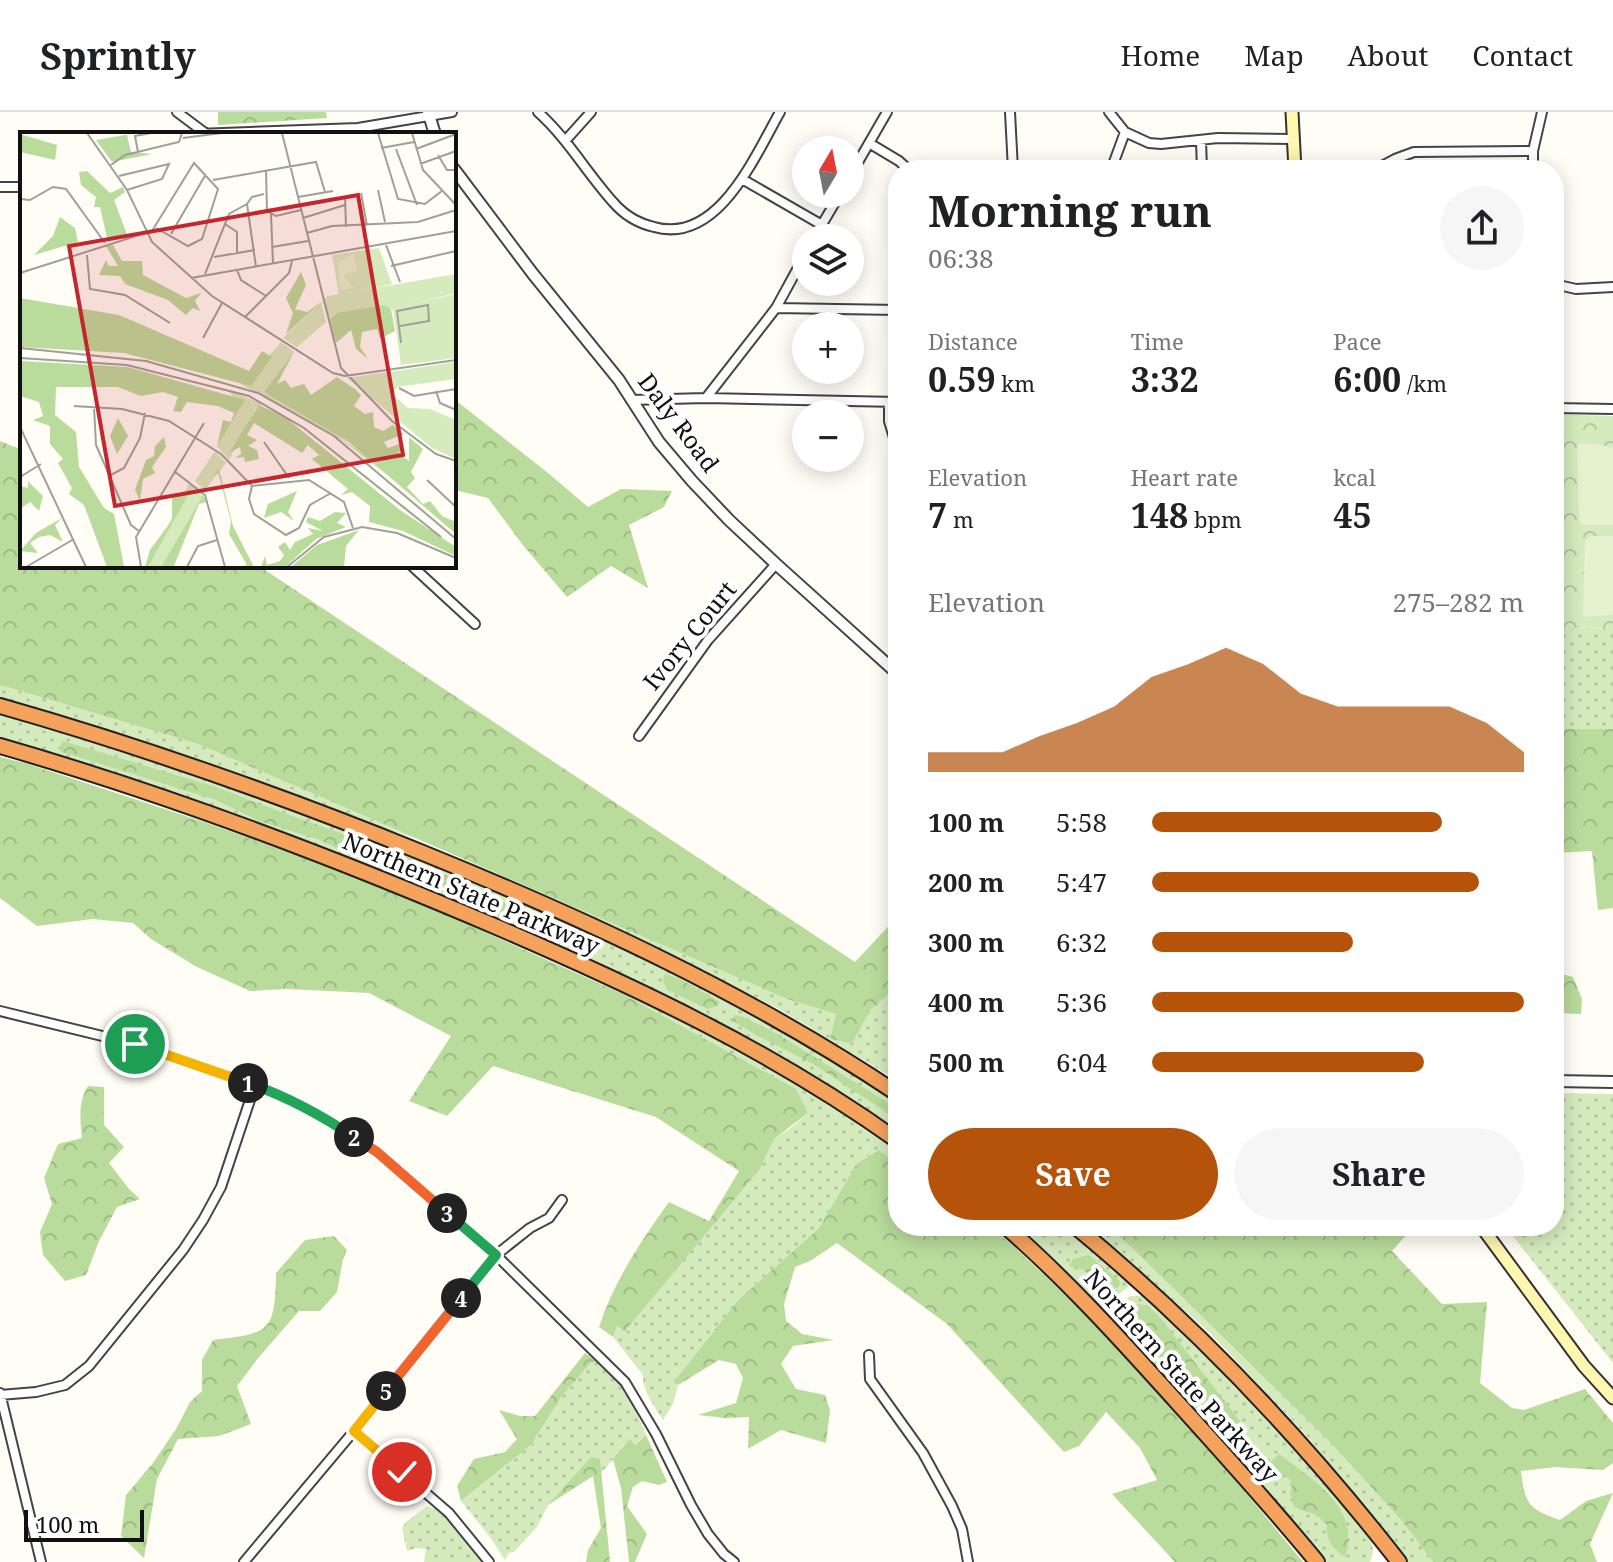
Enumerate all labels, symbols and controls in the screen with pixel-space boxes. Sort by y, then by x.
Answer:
text: Sprintly [40,29,196,81]
text: Home [1121,36,1200,74]
text: Map [1244,36,1304,74]
text: About [1348,36,1428,74]
text: Contact [1472,36,1573,74]
inset map [20,132,456,568]
north arrow [792,136,864,208]
map controls [792,136,864,472]
text: Morning run [928,180,1212,240]
button: share [1440,186,1524,270]
button: layers [792,224,864,296]
text: 06:38 [928,240,994,276]
button: + [792,312,864,384]
text: Distance [928,326,1018,356]
text: Time [1131,326,1184,356]
text: Pace [1333,326,1382,356]
text: 0.59 [928,356,996,402]
text: 3:32 [1131,356,1199,402]
text: 6:00 [1333,356,1401,402]
street label: Daly Road [631,366,727,479]
text: km [996,368,1035,398]
text: /km [1401,368,1447,398]
button: − [792,400,864,472]
text: Elevation [928,462,1027,492]
text: Heart rate [1131,462,1238,492]
text: kcal [1333,462,1376,492]
text: 7 [928,492,947,538]
text: 148 [1131,492,1188,538]
text: 45 [1333,492,1372,538]
text: m [947,504,974,534]
text: bpm [1188,504,1242,534]
street label: Ivory Court [635,574,743,696]
text: Elevation [928,584,1045,620]
text: 275–282 m [1392,584,1524,620]
text: 100 m [928,804,1004,840]
text: 5:58 [1056,804,1107,840]
street label: Northern State Parkway [338,823,606,962]
text: 200 m [928,864,1004,900]
text: 5:47 [1056,864,1107,900]
text: 300 m [928,924,1004,960]
text: 6:32 [1056,924,1107,960]
text: 400 m [928,984,1004,1020]
text: 5:36 [1056,984,1107,1020]
pin [101,1010,169,1078]
icon: arrive [113,1022,157,1066]
text: 500 m [928,1044,1004,1080]
text: 6:04 [1056,1044,1107,1080]
pin: 1 [228,1063,268,1103]
text: 1 [242,1068,254,1098]
pin: 2 [334,1117,374,1157]
text: 2 [348,1122,360,1152]
button: Save [928,1128,1218,1220]
button: Share [1234,1128,1524,1220]
pin: 3 [427,1193,467,1233]
text: 3 [441,1198,453,1228]
street label: Northern State Parkway [1077,1261,1287,1489]
pin: 4 [441,1278,481,1318]
text: 4 [455,1283,467,1313]
pin: 5 [366,1371,406,1411]
text: 5 [380,1376,392,1406]
pin [368,1438,436,1506]
icon: check [380,1450,424,1494]
scale bar [24,1506,144,1542]
text: 100 m [36,1509,99,1539]

